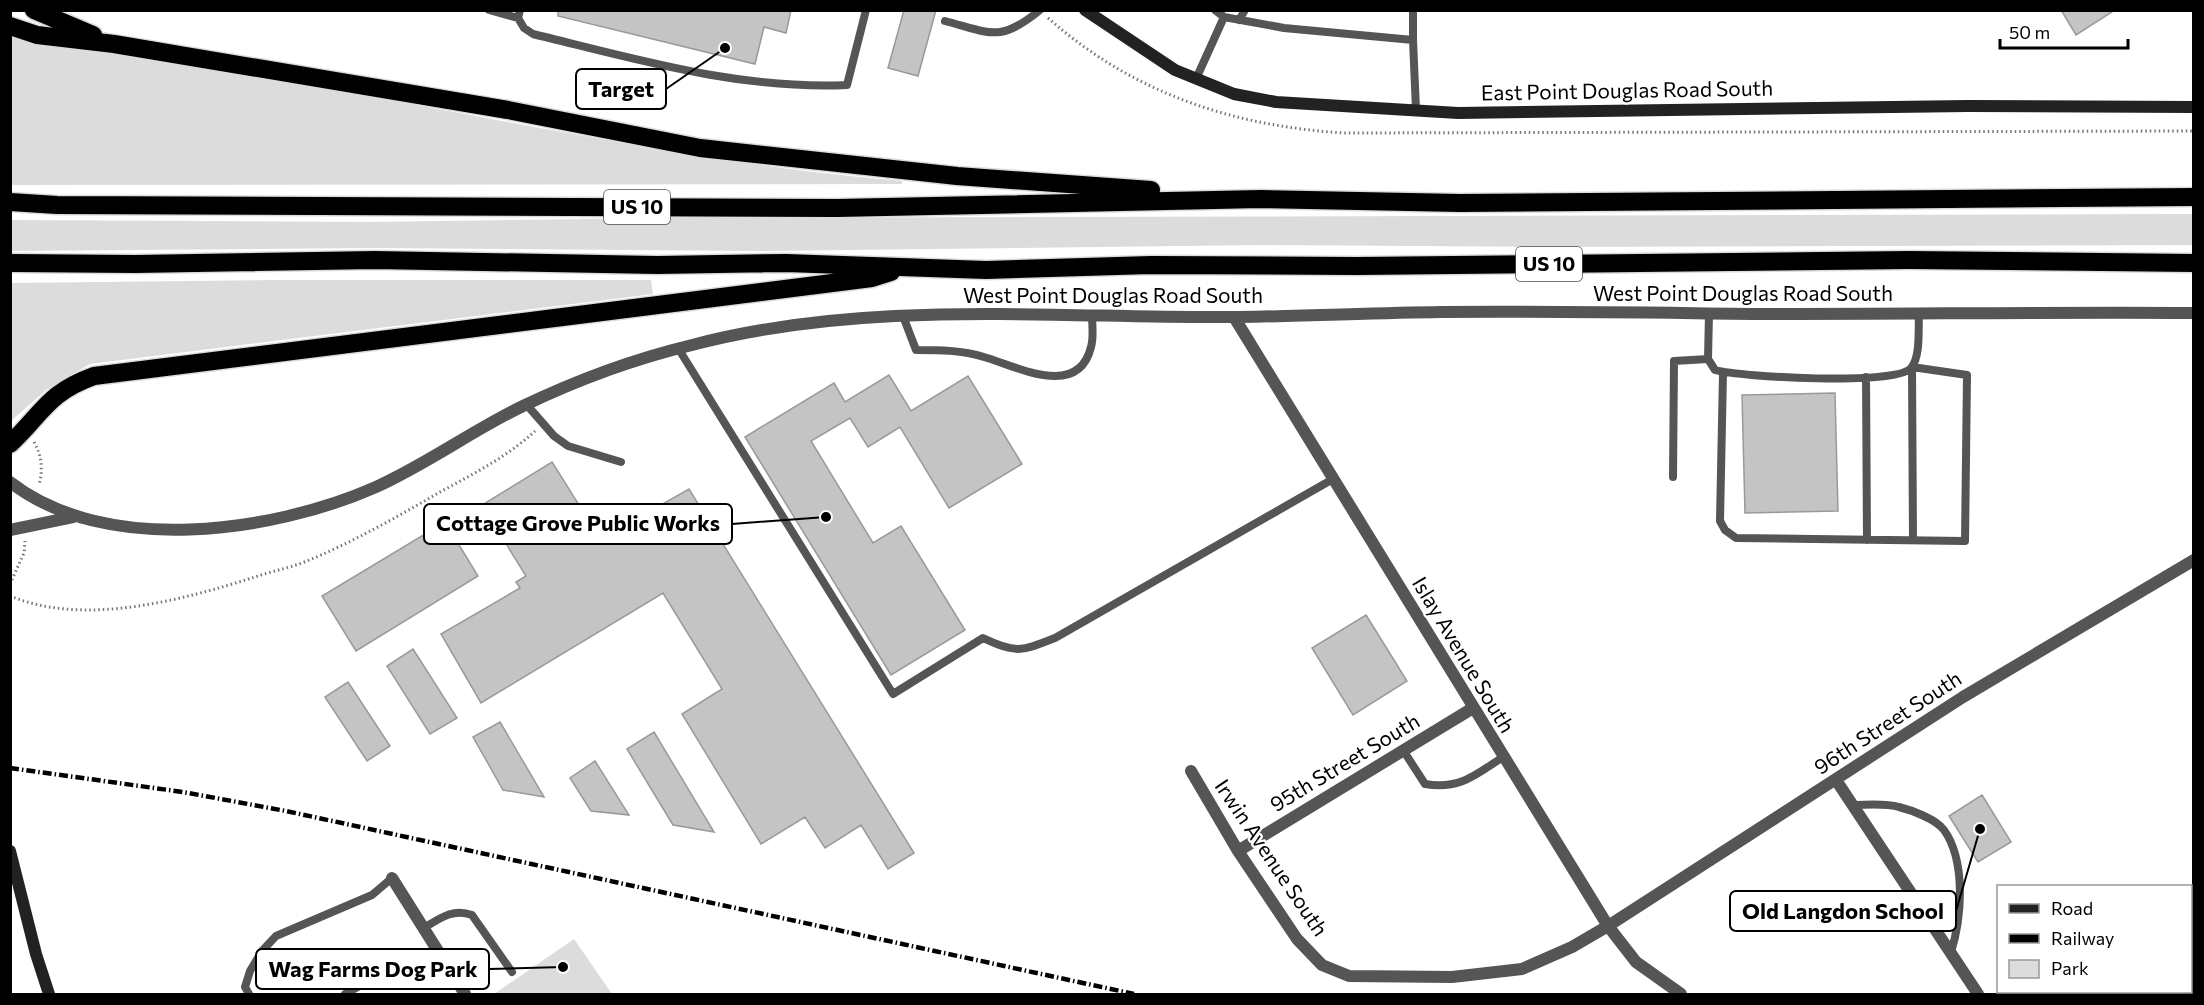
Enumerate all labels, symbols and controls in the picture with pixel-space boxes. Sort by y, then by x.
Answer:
scale bar [2000,12,2128,50]
text: 50 m [2009,21,2050,43]
callout: Target [576,69,666,109]
street label: East Point Douglas Road South [1481,74,1773,105]
text: Target [588,75,654,102]
road number: US 10 [604,190,670,224]
road number: US 10 [1516,247,1582,281]
street label: West Point Douglas Road South [1593,280,1893,305]
street label: West Point Douglas Road South [963,282,1263,307]
callout: Cottage Grove Public Works [424,504,732,544]
text: Cottage Grove Public Works [436,509,720,536]
street label: Islay Avenue South [1408,572,1521,737]
street label: 96th Street South [1809,665,1966,779]
street label: 95th Street South [1265,707,1424,816]
street label: Irwin Avenue South [1210,774,1334,940]
legend [1997,885,2192,993]
callout: Old Langdon School [1730,891,1956,931]
text: Old Langdon School [1742,897,1944,924]
text: Road [2051,897,2093,919]
text: Railway [2051,927,2114,949]
callout: Wag Farms Dog Park [256,949,489,989]
text: Wag Farms Dog Park [268,955,478,982]
text: Park [2051,957,2089,979]

